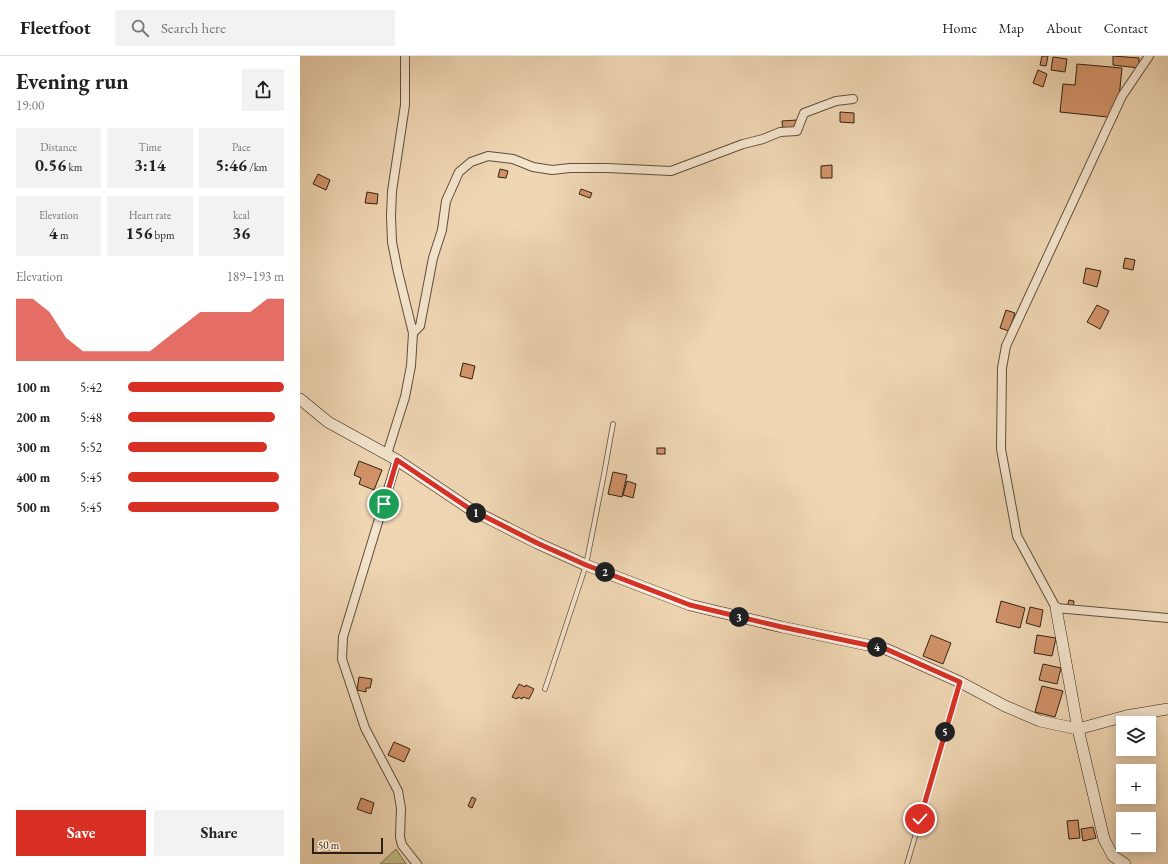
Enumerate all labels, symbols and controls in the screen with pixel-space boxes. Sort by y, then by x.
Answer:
search box [115,10,395,46]
text: Fleetfoot [20,15,91,40]
icon: search [129,17,151,39]
text: Search here [161,18,226,37]
text: Home [942,19,977,37]
text: Map [999,19,1024,37]
text: About [1046,19,1082,37]
text: Contact [1104,19,1148,37]
text: Evening run [16,67,129,96]
button: share [242,69,284,111]
text: 19:00 [16,97,44,114]
text: Distance [40,140,77,154]
text: Time [139,140,161,154]
text: Pace [232,140,251,154]
text: 0.56 [35,154,66,176]
text: 3:14 [134,154,166,176]
text: 5:46 [215,154,247,176]
text: km [66,160,82,174]
text: /km [247,160,267,174]
text: Elevation [39,208,78,222]
text: Heart rate [129,208,171,222]
text: kcal [233,208,250,222]
text: 4 [49,222,58,244]
text: 156 [125,222,152,244]
text: 36 [232,222,250,244]
text: m [58,228,69,242]
text: bpm [152,228,175,242]
text: Elevation [16,268,63,285]
text: 189–193 m [227,268,284,285]
text: 100 m [16,379,50,396]
text: 5:42 [80,379,102,396]
text: 200 m [16,409,50,426]
text: 5:48 [80,409,102,426]
text: 300 m [16,439,50,456]
text: 5:52 [80,439,102,456]
text: 400 m [16,469,50,486]
text: 5:45 [80,469,102,486]
pin [367,487,401,521]
icon: arrive [373,493,395,515]
text: 500 m [16,499,50,516]
text: 5:45 [80,499,102,516]
pin: 1 [466,503,486,523]
text: 1 [473,506,479,520]
pin: 2 [595,562,615,582]
text: 2 [602,565,608,579]
pin: 3 [729,607,749,627]
text: 3 [736,610,742,624]
pin: 4 [867,637,887,657]
text: 4 [874,640,880,654]
map controls [1116,716,1156,852]
button: layers [1116,716,1156,756]
pin: 5 [935,722,955,742]
text: 5 [942,725,948,739]
button: + [1116,764,1156,804]
pin [903,802,937,836]
icon: check [909,808,931,830]
button: Save [16,810,146,856]
button: Share [154,810,284,856]
button: − [1116,812,1156,852]
scale bar [312,836,383,855]
text: 50 m [318,838,339,852]

